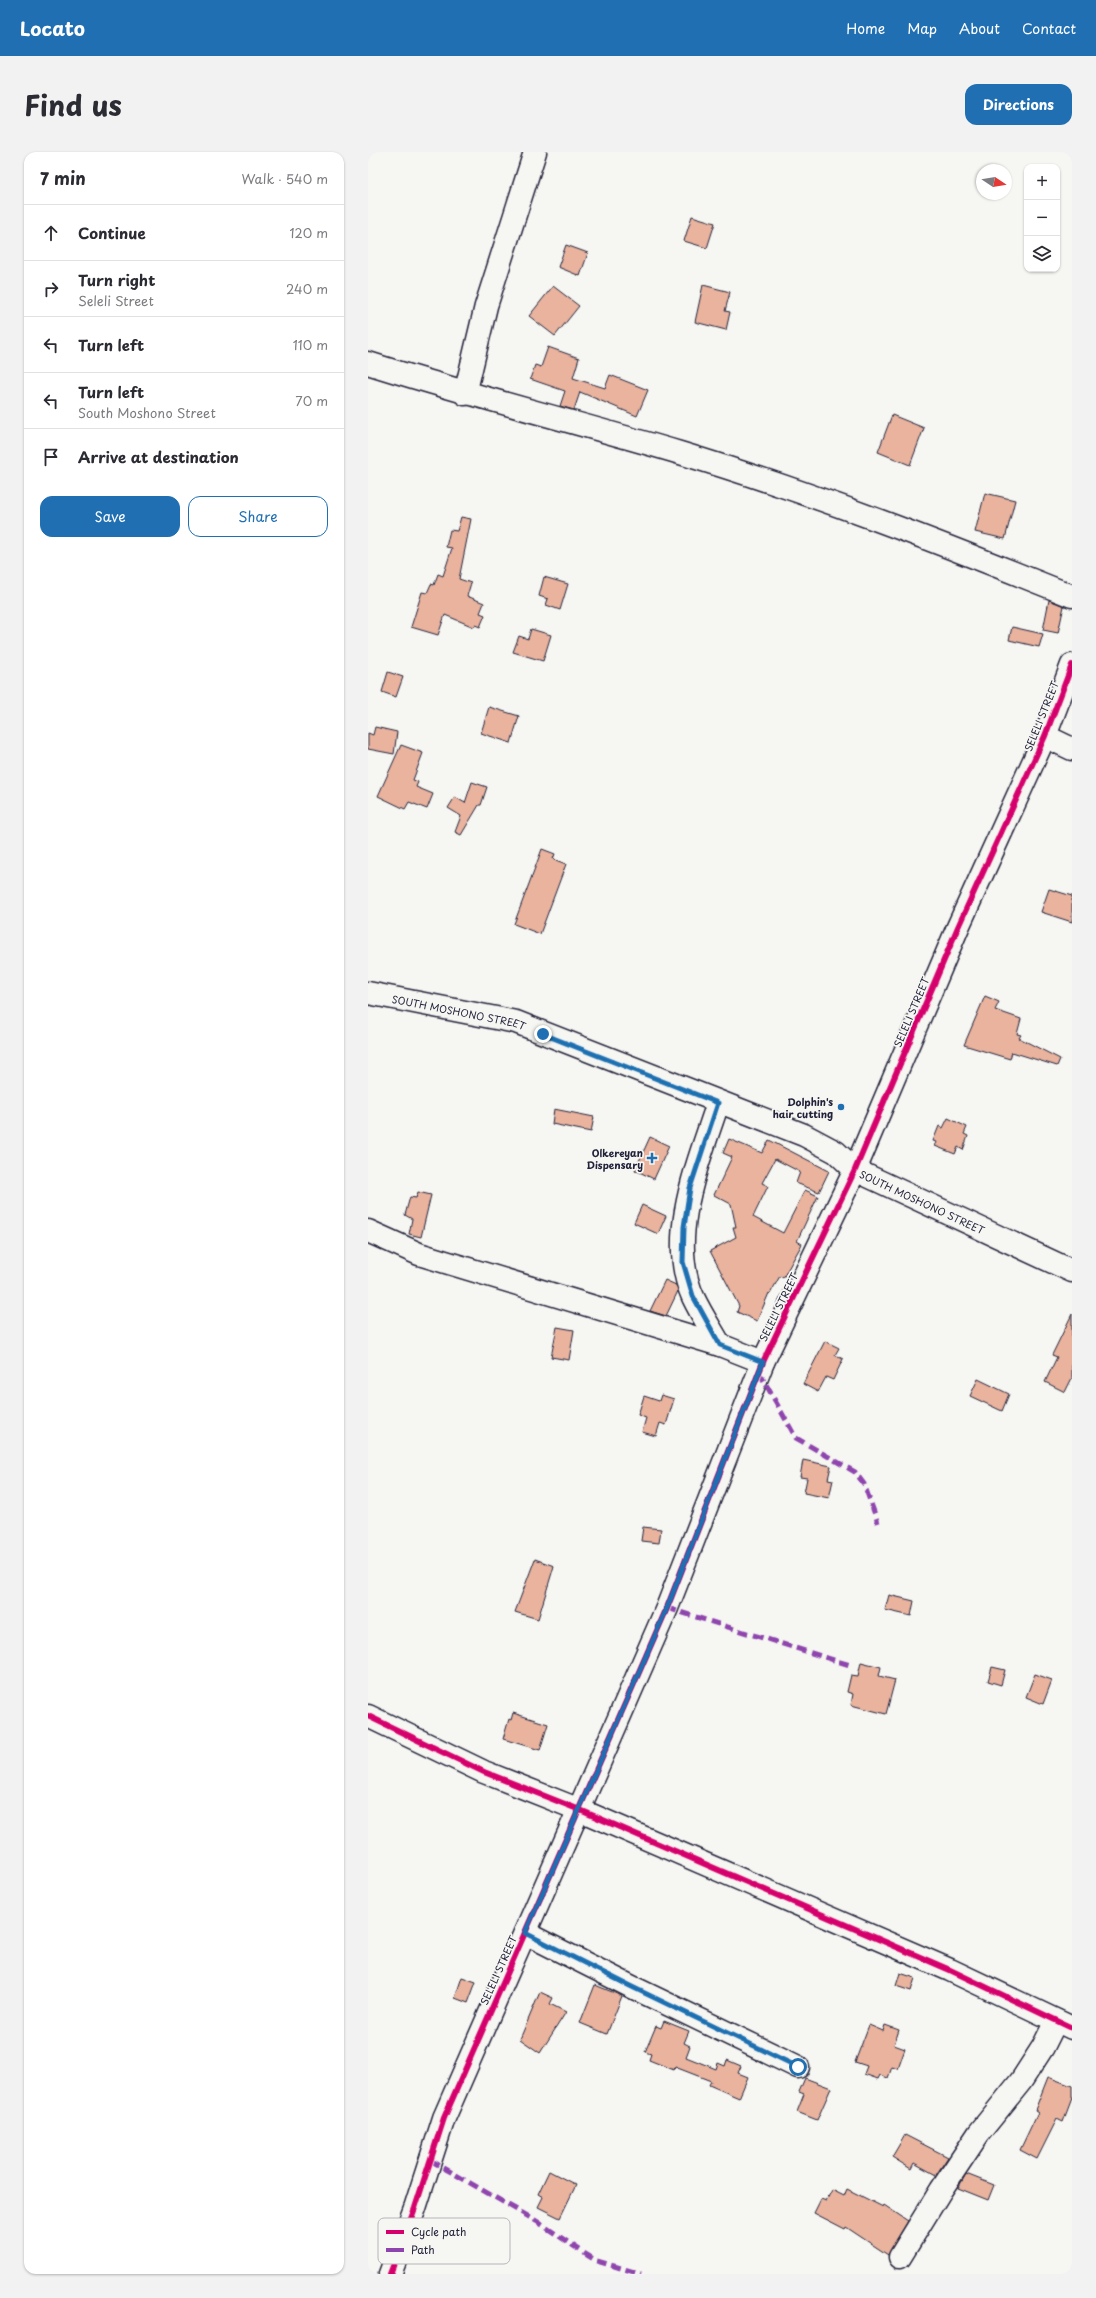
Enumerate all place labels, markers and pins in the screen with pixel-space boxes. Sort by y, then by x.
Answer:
place label: Dolphin's hair cutting [773,1094,833,1121]
marker: Dolphin's hair cutting [836,1102,846,1112]
place label: Olkereyan Dispensary [587,1145,643,1172]
marker: Olkereyan Dispensary [646,1152,658,1164]

